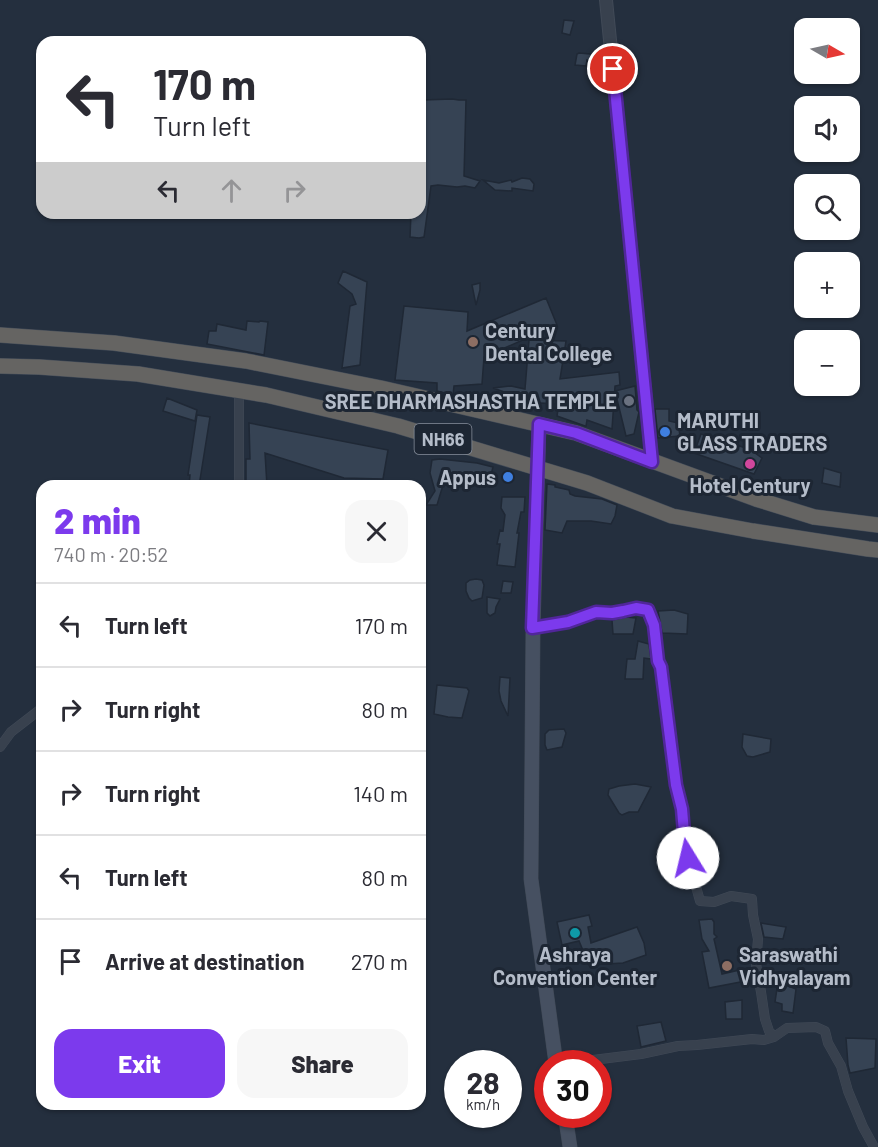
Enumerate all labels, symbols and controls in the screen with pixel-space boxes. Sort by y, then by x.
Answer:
north arrow [794,18,860,84]
map controls [794,18,860,396]
pin [587,43,638,94]
icon: arrive [596,52,629,85]
text: 170 m [153,58,256,108]
icon: left [54,60,132,138]
button: sound [794,96,860,162]
text: Turn left [153,109,251,141]
icon: left [152,174,185,207]
icon: ahead [215,174,248,207]
icon: right [278,174,311,207]
button: search [794,174,860,240]
button: + [794,252,860,318]
place label: Century Dental College [485,318,612,365]
button: − [794,330,860,396]
marker: Century Dental College [466,335,480,349]
place label: SREE DHARMASHASTHA TEMPLE [325,389,617,413]
marker: SREE DHARMASHASTHA TEMPLE [622,394,636,408]
place label: MARUTHI GLASS TRADERS [677,408,827,455]
road number: NH66 [414,424,472,454]
marker: MARUTHI GLASS TRADERS [658,425,672,439]
marker: Hotel Century [743,457,757,471]
place label: Appus [439,465,496,489]
marker: Appus [501,470,515,484]
place label: Hotel Century [689,473,811,497]
text: 2 min [54,498,141,541]
button: close [345,500,408,563]
text: 740 m · 20:52 [54,542,168,566]
icon: left [54,609,87,642]
text: Turn left [105,612,188,638]
text: 170 m [355,612,408,638]
icon: right [54,693,87,726]
text: Turn right [105,696,200,722]
text: 80 m [362,696,408,722]
icon: right [54,777,87,810]
text: Turn right [105,780,200,806]
text: 140 m [353,780,408,806]
position arrow [656,826,720,890]
icon: left [54,861,87,894]
text: Turn left [105,864,188,890]
text: 80 m [362,864,408,890]
marker: Ashraya Convention Center [568,926,582,940]
place label: Ashraya Convention Center [493,942,657,989]
place label: Saraswathi Vidhyalayam [739,942,850,989]
icon: arrive [54,945,87,978]
text: Arrive at destination [105,948,304,974]
text: 270 m [351,948,408,974]
marker: Saraswathi Vidhyalayam [720,959,734,973]
button: Exit [54,1029,225,1098]
button: Share [237,1029,408,1098]
speed limit sign: 30 [534,1050,612,1128]
text: 28 [466,1064,500,1100]
text: km/h [466,1095,500,1113]

